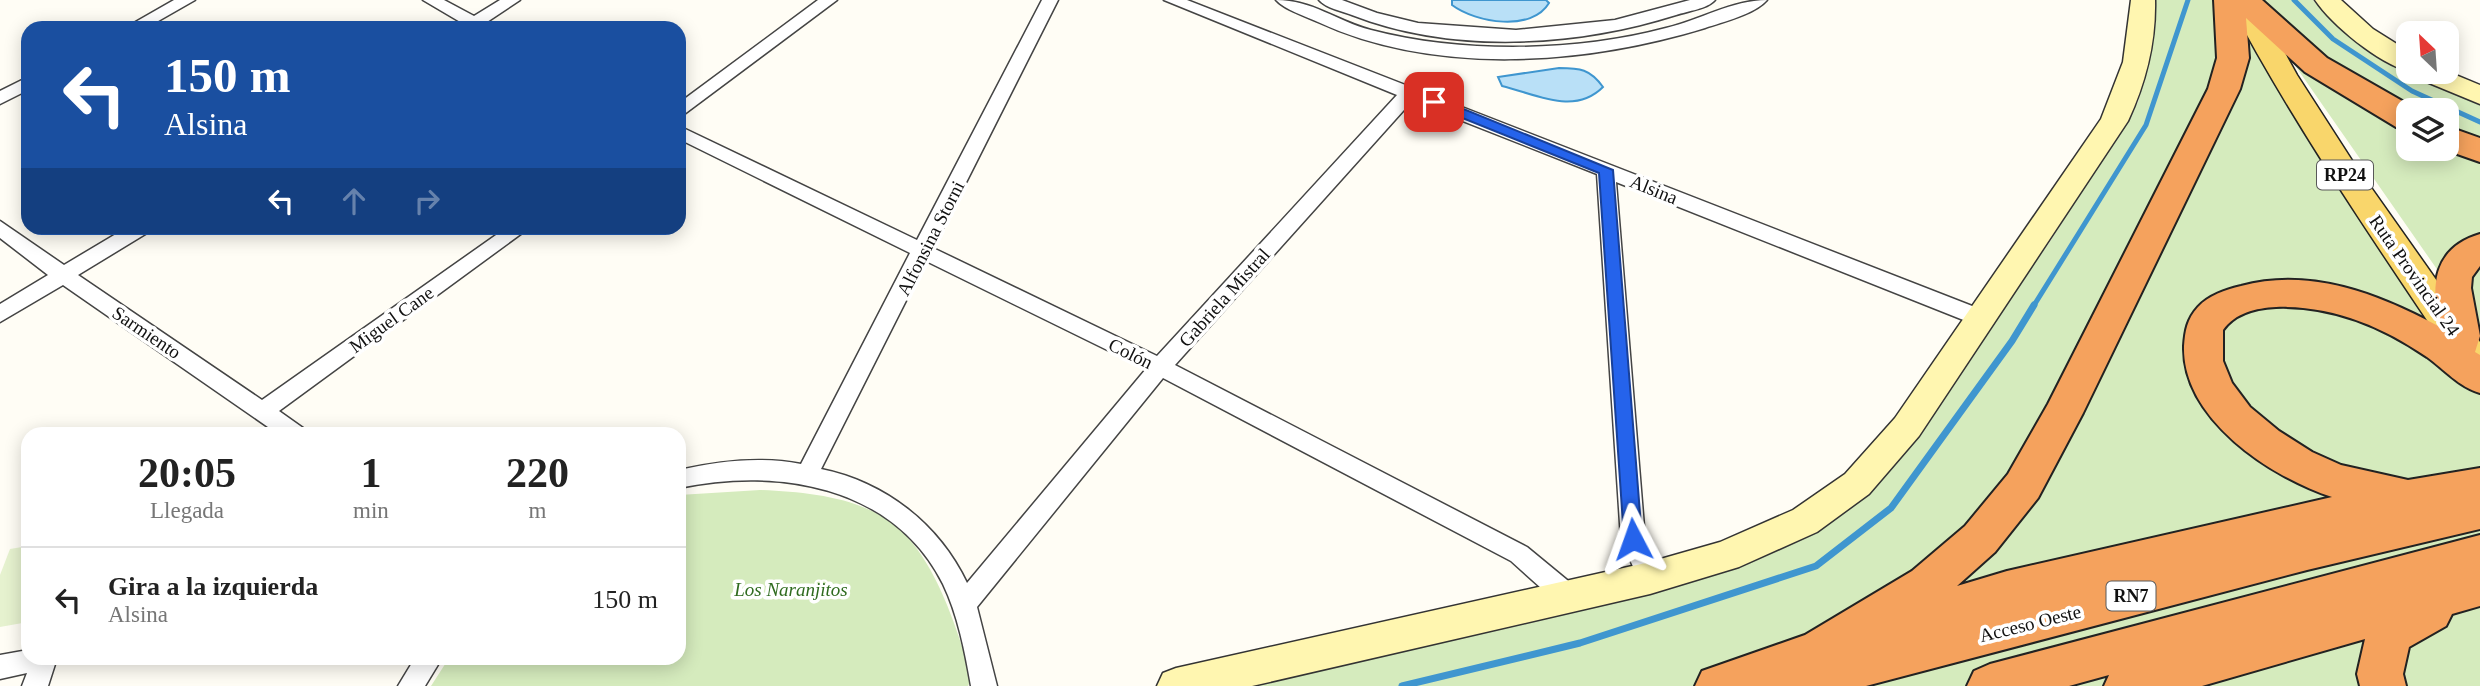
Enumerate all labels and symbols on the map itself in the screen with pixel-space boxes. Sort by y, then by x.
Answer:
north arrow [2396,21,2459,84]
pin [1404,72,1464,132]
road number: RP24 [2317,160,2373,190]
street label: Alsina [1627,170,1681,209]
street label: Alfonsina Storni [892,177,968,299]
street label: Ruta Provincial 24 [2365,211,2464,340]
street label: Gabriela Mistral [1175,244,1274,351]
street label: Miguel Cane [345,282,437,357]
street label: Sarmiento [108,302,185,363]
street label: Colón [1105,334,1157,373]
position arrow [1596,502,1670,576]
park label: Los Naranjitos [733,579,848,600]
road number: RN7 [2106,582,2156,610]
street label: Acceso Oeste [1977,601,2083,646]

